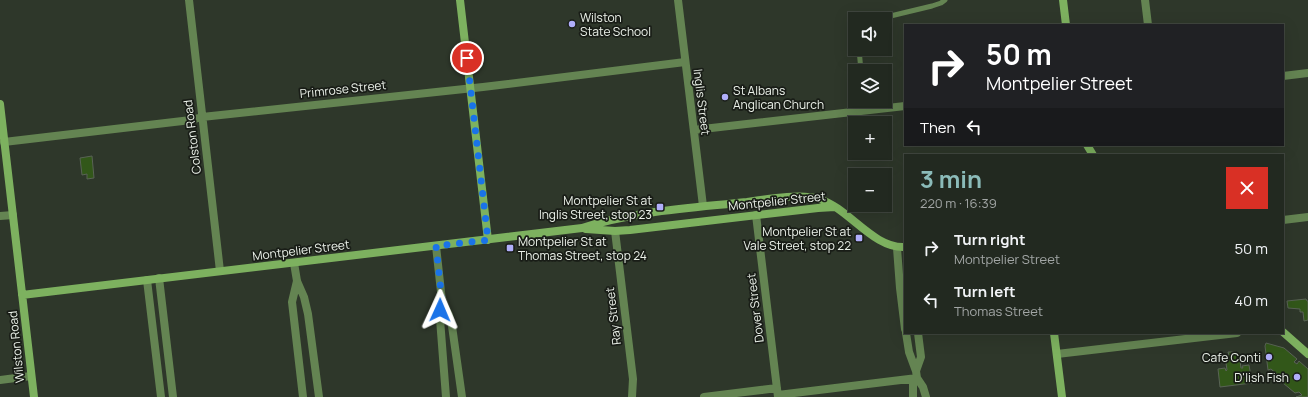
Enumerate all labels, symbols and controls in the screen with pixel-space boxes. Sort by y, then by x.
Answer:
place label: Wilston State School [580,9,651,40]
map controls [848,12,892,212]
button: sound [848,12,892,56]
marker: Wilston State School [567,19,577,29]
text: 50 m [986,35,1052,73]
icon: right [920,40,972,92]
pin [450,41,484,75]
icon: arrive [456,47,478,69]
button: layers [848,64,892,108]
street label: Inglis Street [690,68,715,136]
text: Montpelier Street [986,71,1133,95]
street label: Primrose Street [299,76,387,102]
place label: St Albans Anglican Church [733,82,824,113]
marker: St Albans Anglican Church [720,92,730,102]
street label: Colston Road [179,99,205,175]
button: + [848,116,892,160]
icon: left [963,116,985,138]
text: Then [920,117,955,138]
text: 3 min [920,162,982,195]
button: close [1226,167,1268,209]
button: − [848,168,892,212]
street label: Montpelier Street [727,187,827,215]
place label: Montpelier St at Inglis Street, stop 23 [539,192,652,223]
text: 220 m · 16:39 [920,194,997,212]
marker: Montpelier St at Inglis Street, stop 23 [655,202,665,212]
place label: Montpelier St at Vale Street, stop 22 [743,223,851,254]
text: Turn right [954,229,1025,250]
place label: Montpelier St at Thomas Street, stop 24 [518,233,647,264]
marker: Montpelier St at Vale Street, stop 22 [854,233,864,243]
street label: Montpelier Street [251,236,351,264]
icon: right [920,237,942,259]
text: 50 m [1234,238,1268,259]
marker: Montpelier St at Thomas Street, stop 24 [505,243,515,253]
text: Montpelier Street [954,250,1060,268]
street label: Dover Street [742,272,768,344]
text: Turn left [954,281,1016,302]
street label: Ray Street [601,286,625,346]
position arrow [419,289,461,331]
icon: left [920,289,942,311]
text: 40 m [1234,290,1268,311]
text: Thomas Street [954,302,1043,320]
street label: Wilston Road [4,310,28,384]
place label: Cafe Conti [1202,349,1261,366]
marker: Cafe Conti [1264,352,1274,362]
place label: D'lish Fish [1234,369,1289,386]
marker: D'lish Fish [1292,372,1302,382]

